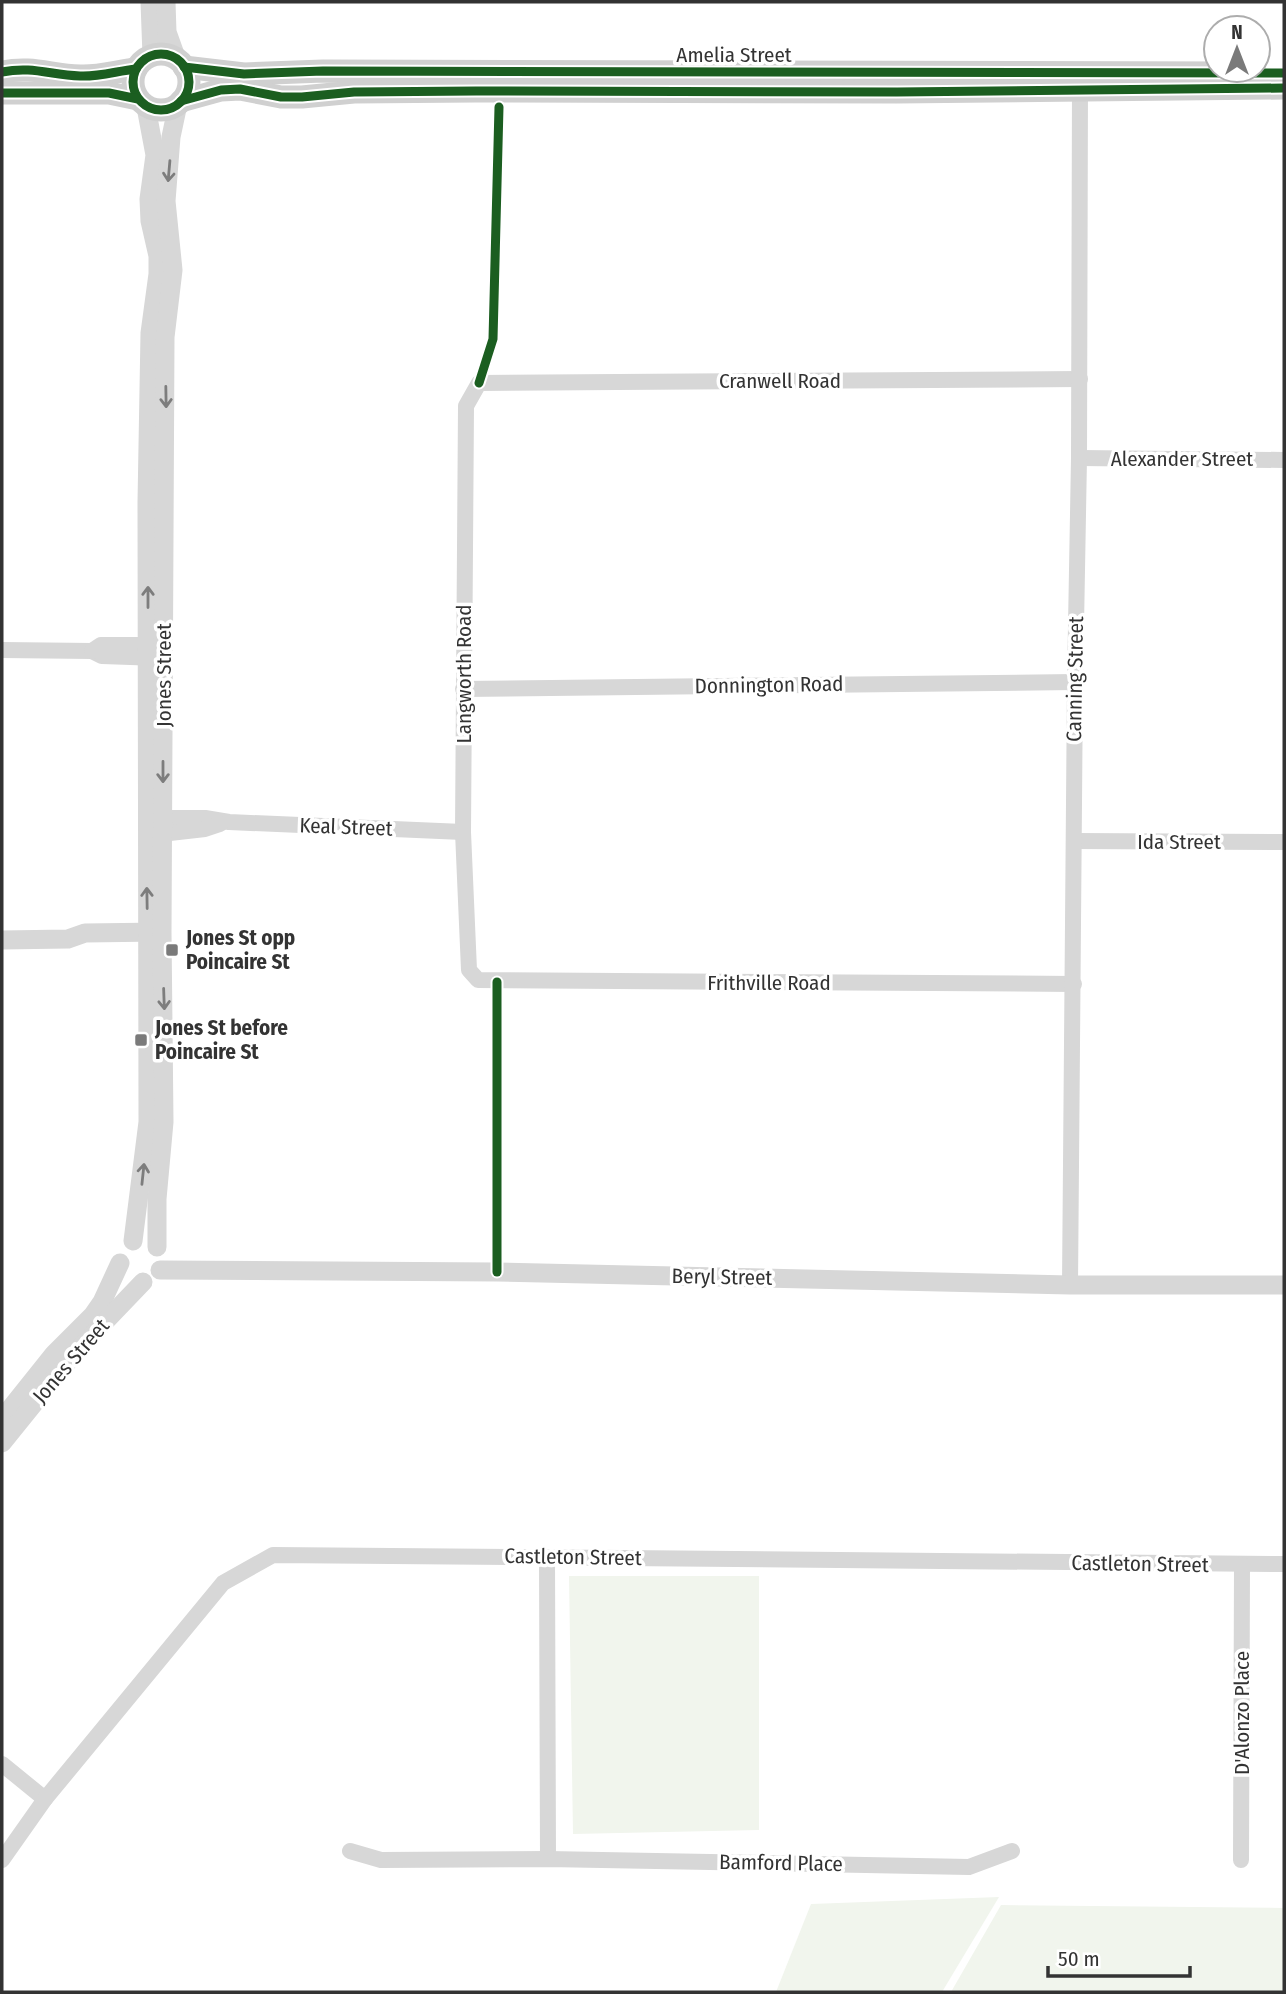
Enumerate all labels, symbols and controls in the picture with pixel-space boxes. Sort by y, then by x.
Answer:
north arrow [1202,14,1272,84]
text: N [1231,21,1243,44]
street label: Amelia Street [676,42,792,68]
one-way arrow [162,159,175,182]
street label: Cranwell Road [719,368,841,394]
one-way arrow [159,386,172,409]
street label: Alexander Street [1111,446,1253,472]
one-way arrow [141,585,154,608]
street label: Langworth Road [451,605,477,743]
street label: Canning Street [1061,616,1089,742]
street label: Jones Street [151,623,177,727]
street label: Donnington Road [694,671,844,699]
one-way arrow [156,760,170,783]
street label: Keal Street [299,812,393,842]
street label: Ida Street [1137,829,1221,855]
one-way arrow [140,886,154,909]
place label: Jones St opp Poincaire St [185,925,295,975]
marker: Jones St opp Poincaire St [164,942,180,958]
street label: Frithville Road [707,970,831,996]
one-way arrow [157,988,170,1011]
place label: Jones St before Poincaire St [154,1015,288,1065]
marker: Jones St before Poincaire St [133,1032,149,1048]
one-way arrow [137,1163,150,1186]
street label: Beryl Street [671,1263,773,1291]
street label: Jones Street [27,1313,115,1409]
street label: Castleton Street [504,1543,642,1571]
street label: Castleton Street [1071,1550,1209,1578]
street label: D'Alonzo Place [1229,1651,1255,1775]
street label: Bamford Place [719,1849,843,1877]
scale bar [1048,1934,1190,1978]
text: 50 m [1058,1946,1100,1972]

